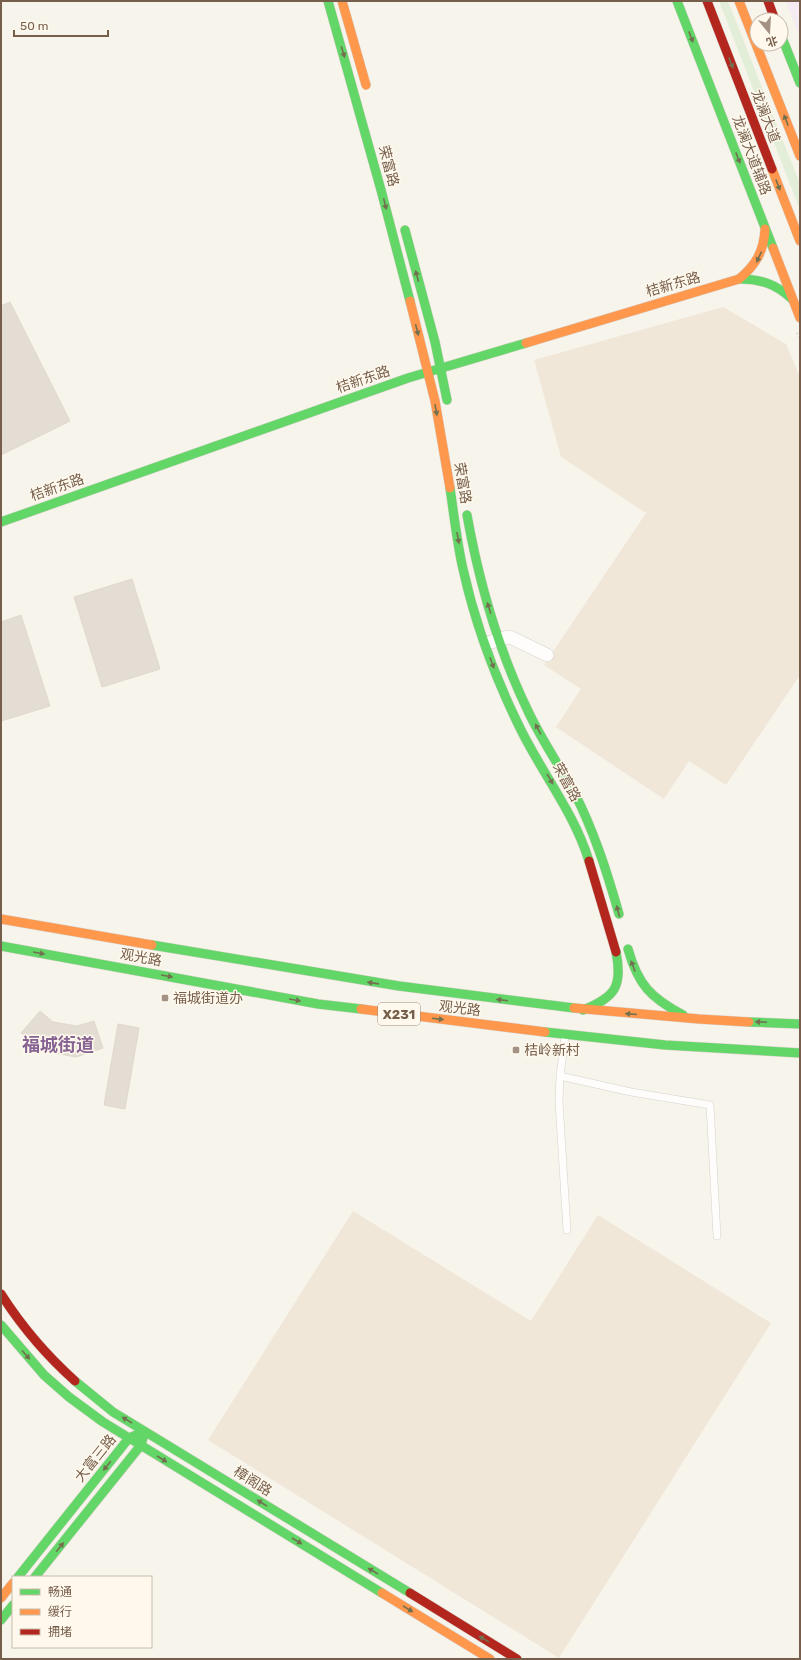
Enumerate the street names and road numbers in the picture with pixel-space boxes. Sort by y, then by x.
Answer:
street label: 龙澜大道 [748,87,784,145]
street label: 龙澜大道辅路 [729,113,775,197]
street label: 荣富路 [375,144,402,189]
street label: 桔新东路 [644,269,702,300]
street label: 桔新东路 [334,362,392,397]
street label: 荣富路 [450,461,475,505]
street label: 桔新东路 [28,470,86,505]
street label: 荣富路 [549,760,584,805]
street label: 观光路 [119,945,163,970]
street label: 观光路 [438,998,482,1019]
road number: X231 [378,1003,420,1025]
street label: 大富三路 [71,1431,120,1485]
street label: 樟阁路 [230,1463,275,1500]

